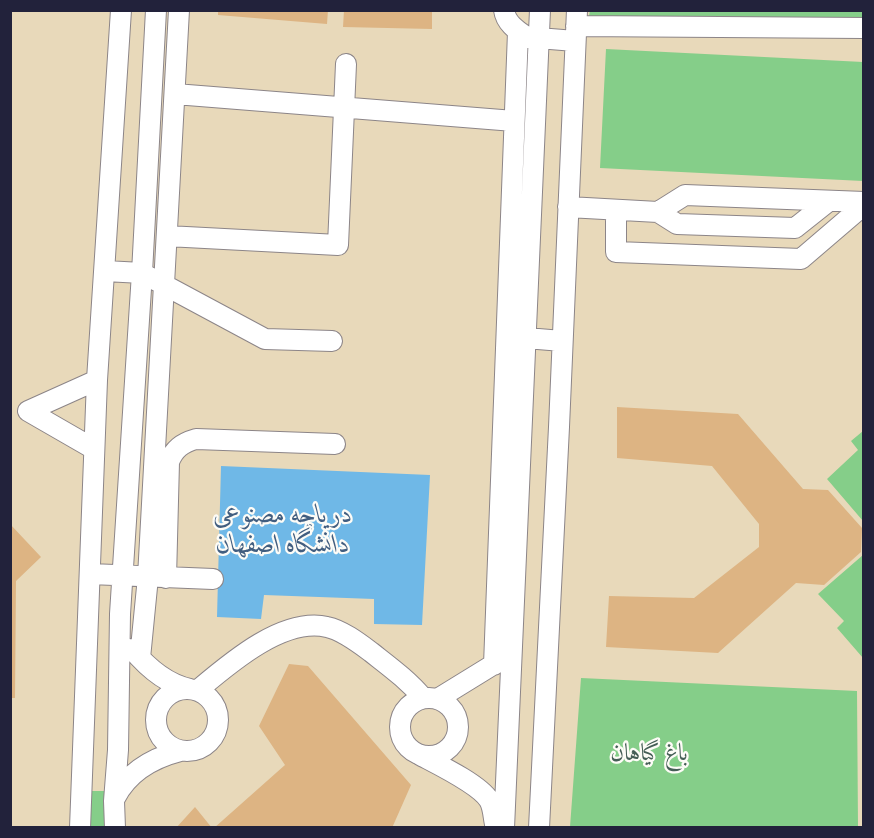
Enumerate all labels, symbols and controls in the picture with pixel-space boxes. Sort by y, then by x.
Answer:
water label: دریاچه مصنوعی دانشگاه اصفهان [213,501,353,562]
park label: باغ گیاهان [610,741,688,769]

